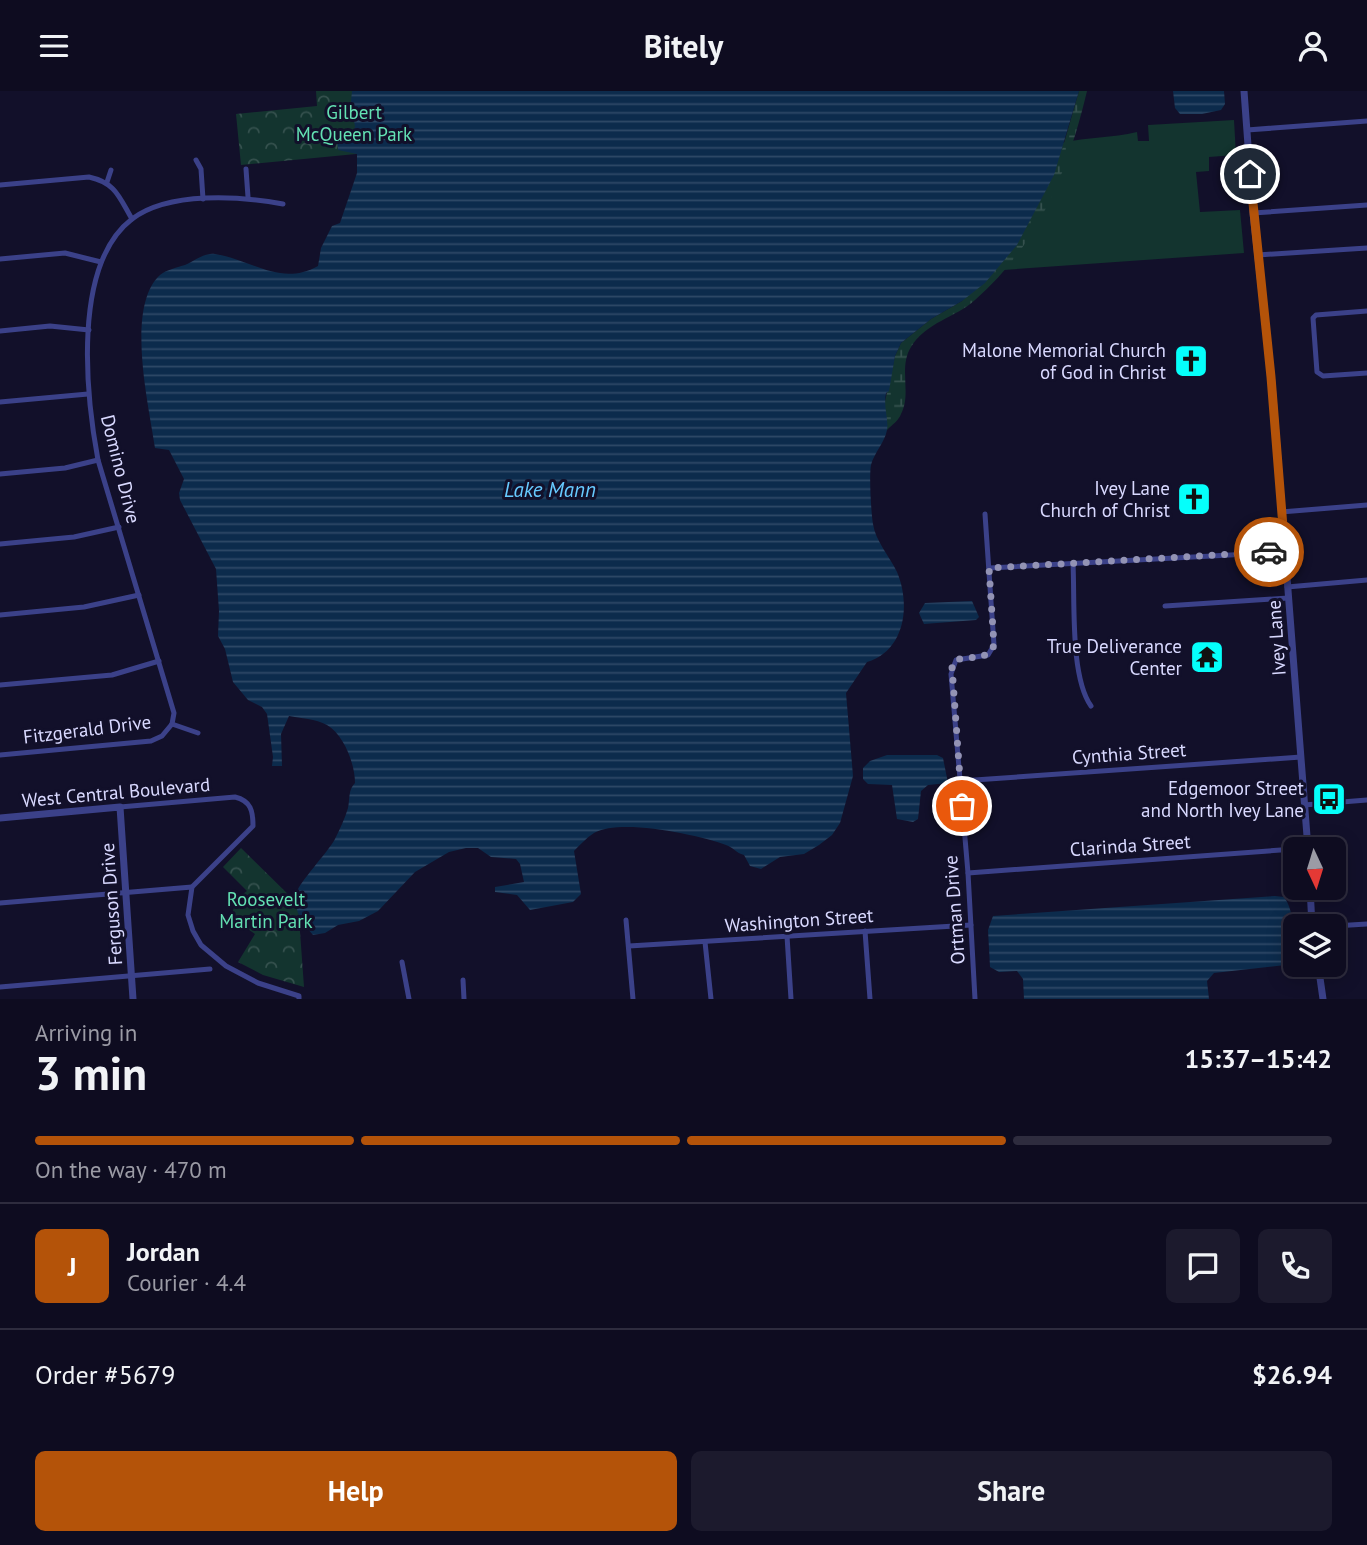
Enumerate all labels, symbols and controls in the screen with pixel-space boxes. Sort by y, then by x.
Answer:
text: Bitely [644,25,723,67]
icon: menu [35,27,73,65]
icon: person [1294,27,1332,65]
park label: Gilbert McQueen Park [296,100,412,146]
pin [1220,144,1280,204]
icon: home [1231,155,1269,193]
place label: Malone Memorial Church of God in Christ [962,338,1167,384]
church icon: Malone Memorial Church of God in Christ [1172,342,1210,380]
street label: Domino Drive [96,412,146,526]
water label: Lake Mann [504,476,596,503]
place label: Ivey Lane Church of Christ [1040,476,1171,522]
church icon: Ivey Lane Church of Christ [1175,480,1213,518]
courier [1234,517,1304,587]
icon: car [1250,533,1288,571]
street label: Ivey Lane [1261,599,1291,677]
place label: True Deliverance Center [1047,634,1183,680]
temple icon: True Deliverance Center [1188,638,1226,676]
street label: Fitzgerald Drive [22,709,152,749]
street label: Cynthia Street [1071,737,1187,769]
street label: West Central Boulevard [21,772,211,812]
pin [932,776,992,836]
place label: Edgemoor Street and North Ivey Lane [1141,776,1305,822]
bus stop icon: Edgemoor Street and North Ivey Lane [1310,780,1348,818]
icon: bag [943,787,981,825]
street label: Clarinda Street [1069,829,1192,861]
north arrow [1283,837,1346,899]
map controls [1283,837,1346,977]
street label: Ferguson Drive [95,842,127,966]
street label: Ortman Drive [938,855,970,965]
park label: Roosevelt Martin Park [219,887,313,933]
street label: Washington Street [724,903,875,937]
button: layers [1283,914,1346,977]
text: Arriving in [35,1018,137,1047]
text: 15:37–15:42 [1185,1042,1332,1075]
text: 3 min [35,1043,147,1103]
text: On the way · 470 m [35,1155,227,1184]
button: chat [1166,1229,1240,1303]
button: phone [1258,1229,1332,1303]
text: Jordan [127,1235,200,1268]
text: J [68,1250,76,1283]
text: Courier · 4.4 [127,1268,246,1297]
text: Order #5679 [35,1358,175,1391]
text: $26.94 [1252,1358,1332,1391]
button: Help [35,1451,677,1531]
button: Share [691,1451,1332,1531]

